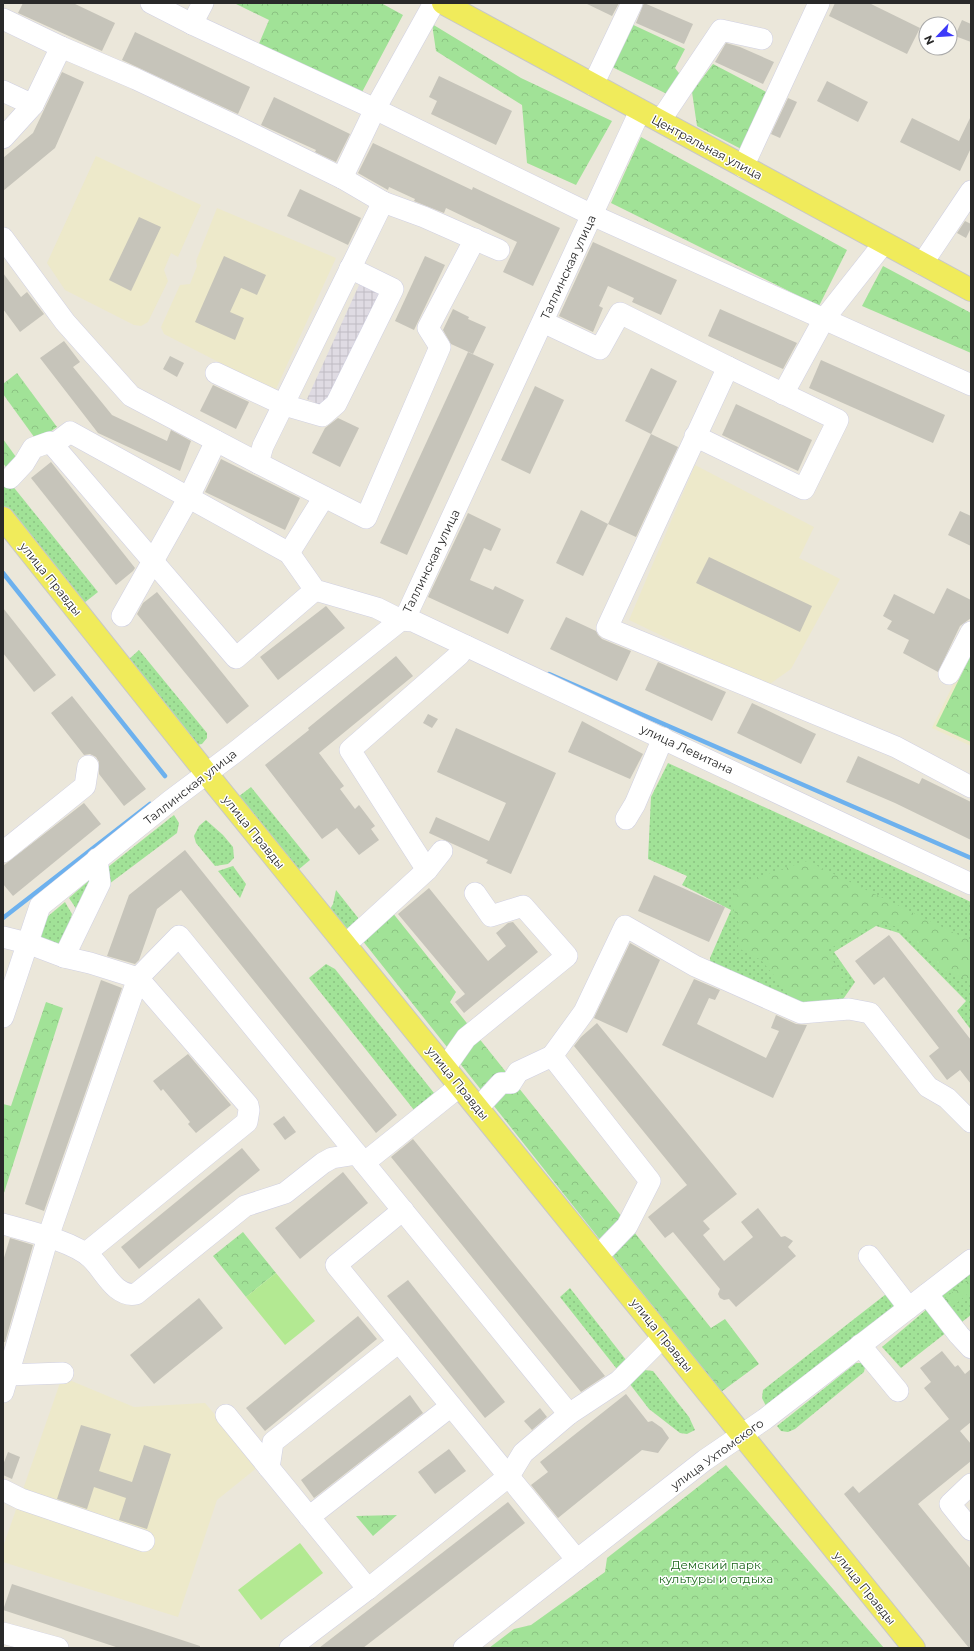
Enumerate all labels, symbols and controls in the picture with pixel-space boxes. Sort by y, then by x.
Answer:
north arrow [918,16,958,56]
text: N [921,33,937,47]
street label: Центральная улица [649,111,765,183]
street label: Таллинская улица [537,212,599,322]
street label: Таллинская улица [399,507,463,615]
street label: улица Правды [16,538,85,619]
street label: улица Левитана [637,720,736,777]
street label: Таллинская улица [141,746,239,828]
street label: улица Правды [219,791,288,872]
street label: улица Правды [423,1042,492,1123]
street label: улица Правды [627,1294,696,1375]
street label: улица Ухтомского [667,1415,767,1493]
street label: улица Правды [830,1547,899,1628]
park label: Демский парк культуры и отдыха [659,1557,773,1586]

